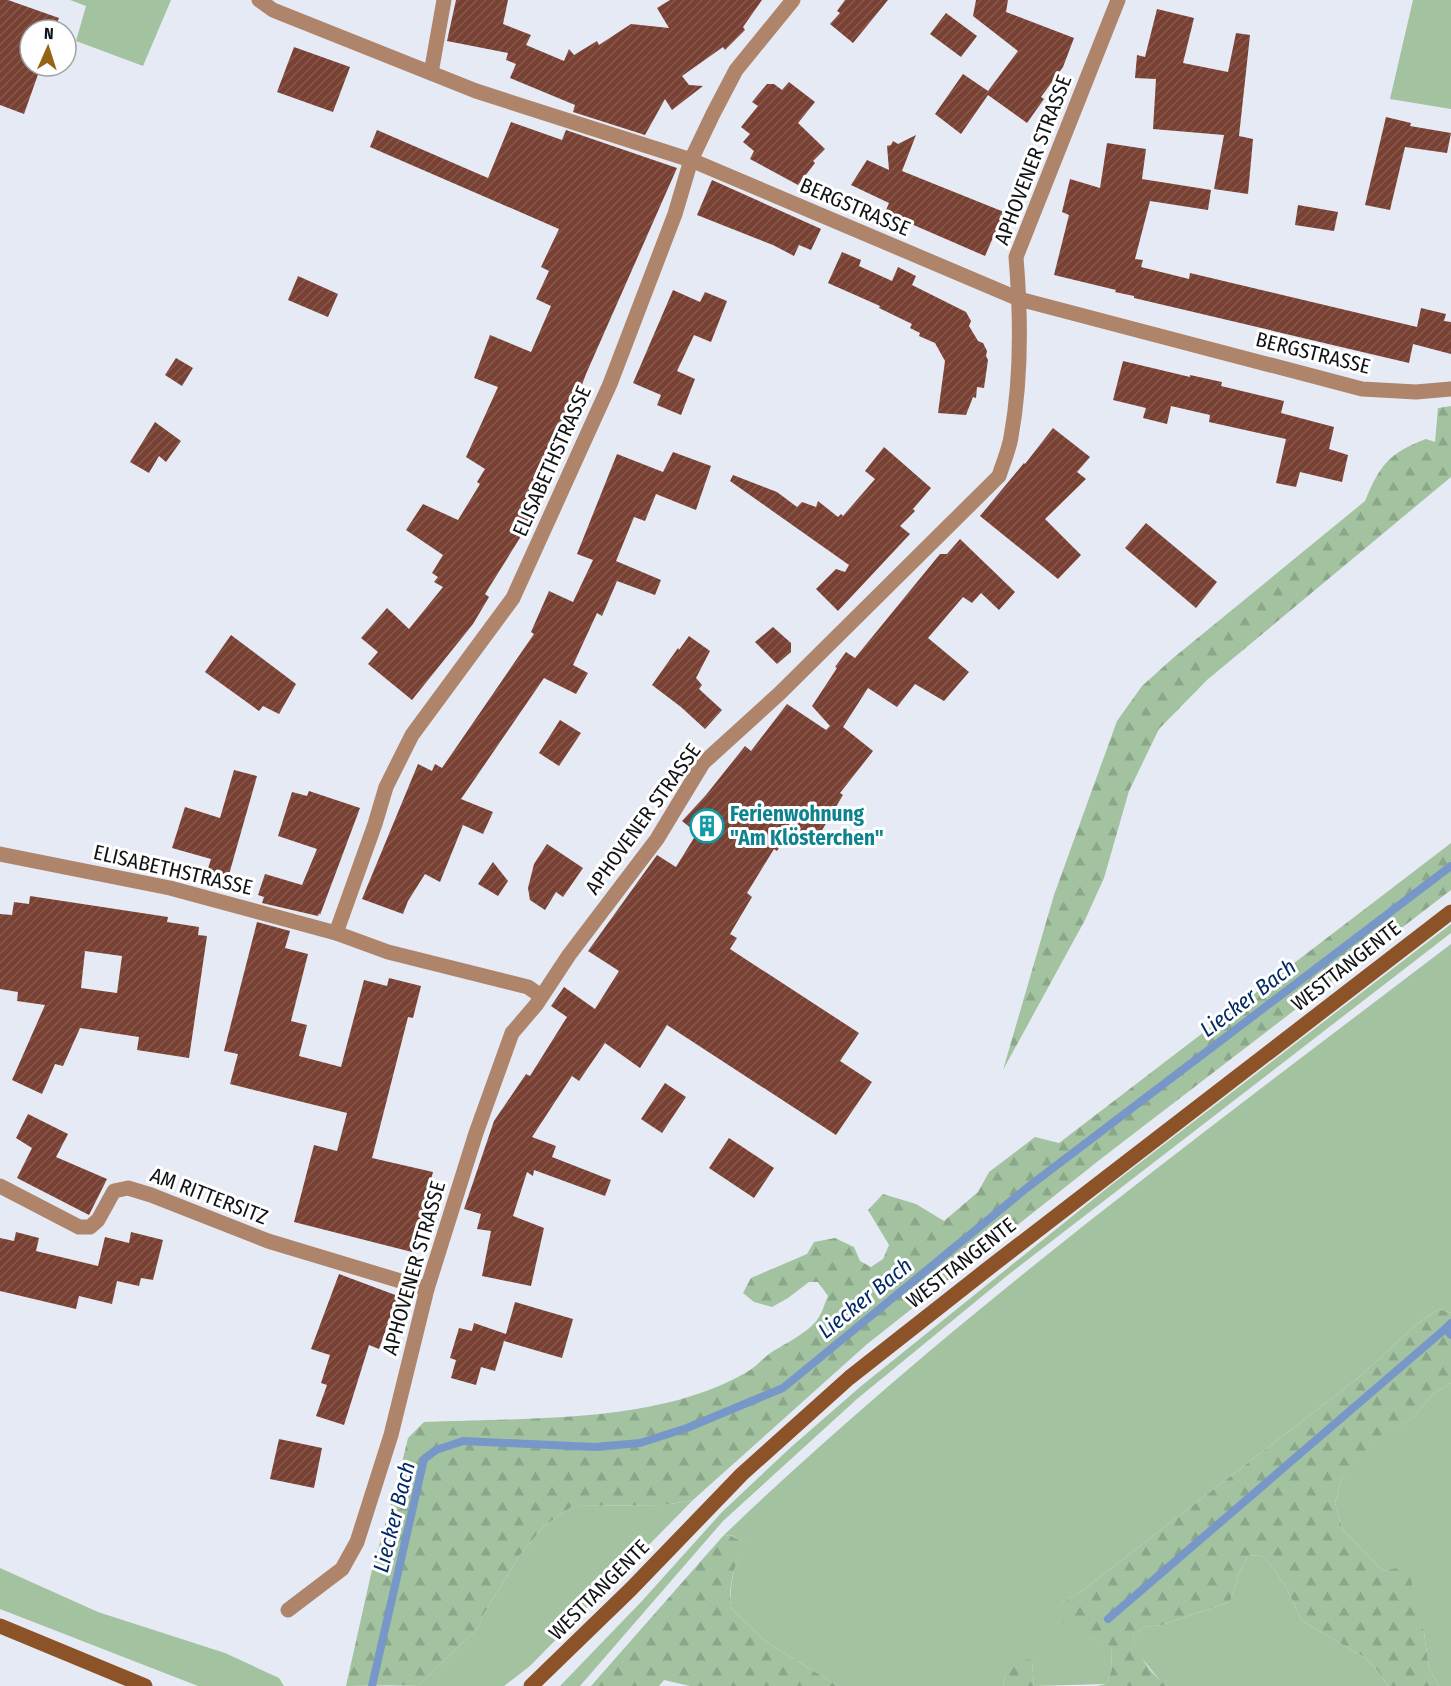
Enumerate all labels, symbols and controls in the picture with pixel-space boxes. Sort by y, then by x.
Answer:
north arrow [18,18,78,78]
text: N [43,24,54,43]
street label: APHOVENER STRASSE [989,71,1077,249]
street label: BERGSTRASSE [796,172,914,242]
street label: BERGSTRASSE [1253,326,1373,380]
street label: ELISABETHSTRASSE [507,381,597,540]
street label: APHOVENER STRASSE [580,738,706,899]
place label: Ferienwohnung "Am Klösterchen" [730,801,884,851]
building icon: Ferienwohnung "Am Klösterchen" [689,808,725,844]
street label: ELISABETHSTRASSE [91,839,255,901]
street label: WESTTANGENTE [1286,915,1406,1017]
water label: Liecker Bach [1195,953,1301,1043]
street label: AM RITTERSITZ [147,1162,271,1230]
street label: APHOVENER STRASSE [377,1178,451,1358]
street label: WESTTANGENTE [901,1212,1021,1314]
water label: Liecker Bach [812,1252,918,1344]
water label: Liecker Bach [367,1459,421,1575]
street label: WESTTANGENTE [543,1534,655,1646]

